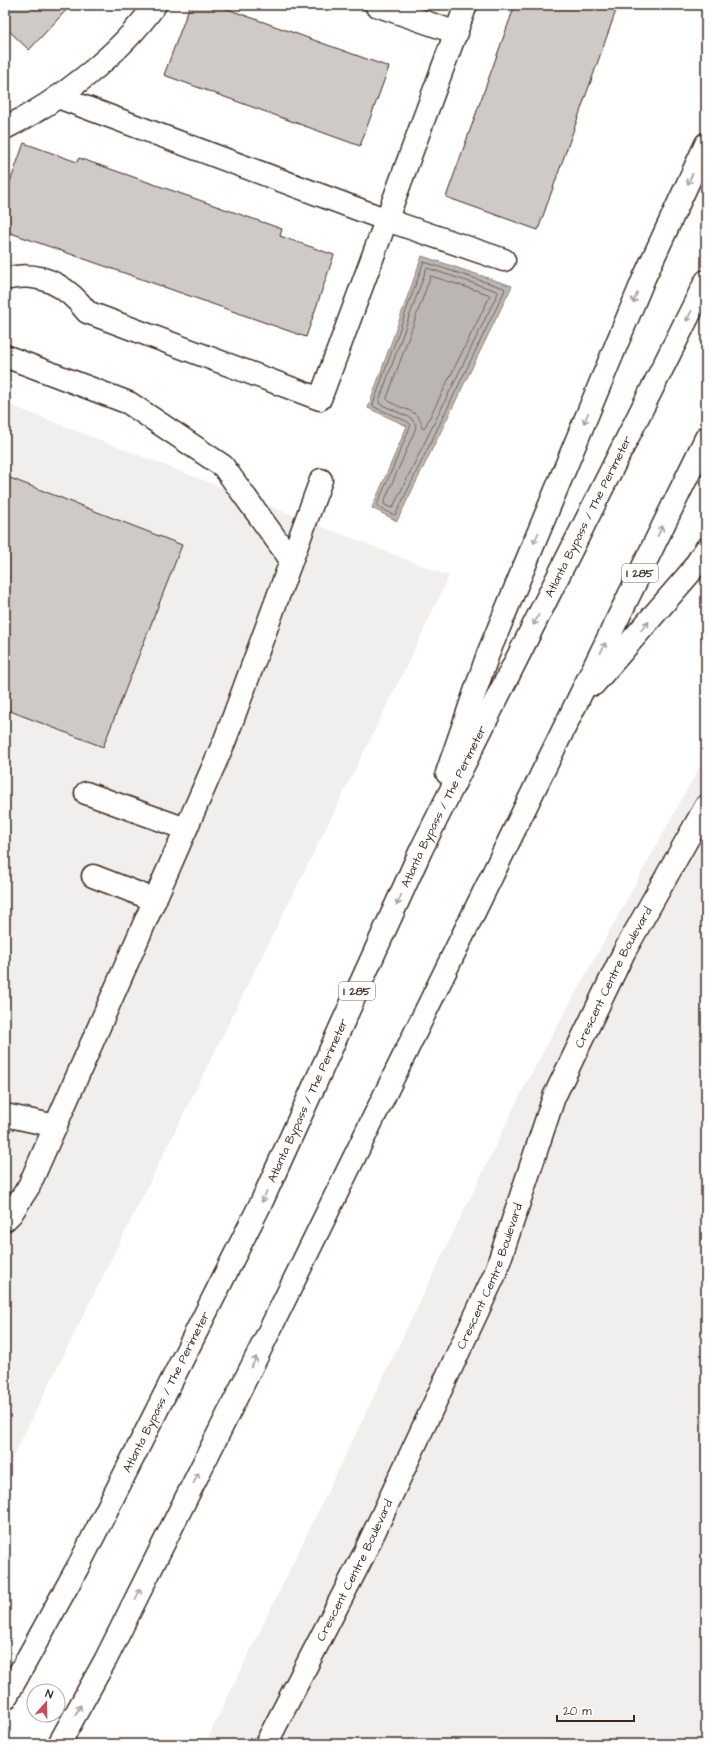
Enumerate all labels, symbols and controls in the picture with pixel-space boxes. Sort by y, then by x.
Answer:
one-way arrow [685,173,693,185]
one-way arrow [631,291,639,303]
one-way arrow [684,310,692,322]
one-way arrow [581,411,589,423]
street label: Atlanta Bypass / The Perimeter [541,432,636,600]
one-way arrow [657,526,664,538]
one-way arrow [531,531,539,543]
road number: I 285 [622,564,658,582]
one-way arrow [532,614,540,626]
one-way arrow [640,620,649,631]
one-way arrow [600,642,607,654]
street label: Atlanta Bypass / The Perimeter [397,722,491,890]
one-way arrow [395,894,402,906]
street label: Crescent Centre Boulevard [570,904,656,1051]
road number: I 285 [339,982,375,1000]
street label: Atlanta Bypass / The Perimeter [263,1015,352,1185]
one-way arrow [260,1190,267,1202]
street label: Crescent Centre Boulevard [453,1201,527,1352]
street label: Atlanta Bypass / The Perimeter [118,1308,214,1475]
one-way arrow [251,1356,258,1368]
one-way arrow [193,1472,200,1484]
street label: Crescent Centre Boulevard [312,1497,397,1644]
one-way arrow [135,1589,142,1601]
north arrow [26,1683,66,1723]
text: N [43,1686,55,1702]
scale bar [557,1697,634,1723]
text: 20 m [563,1703,592,1720]
one-way arrow [75,1704,82,1716]

